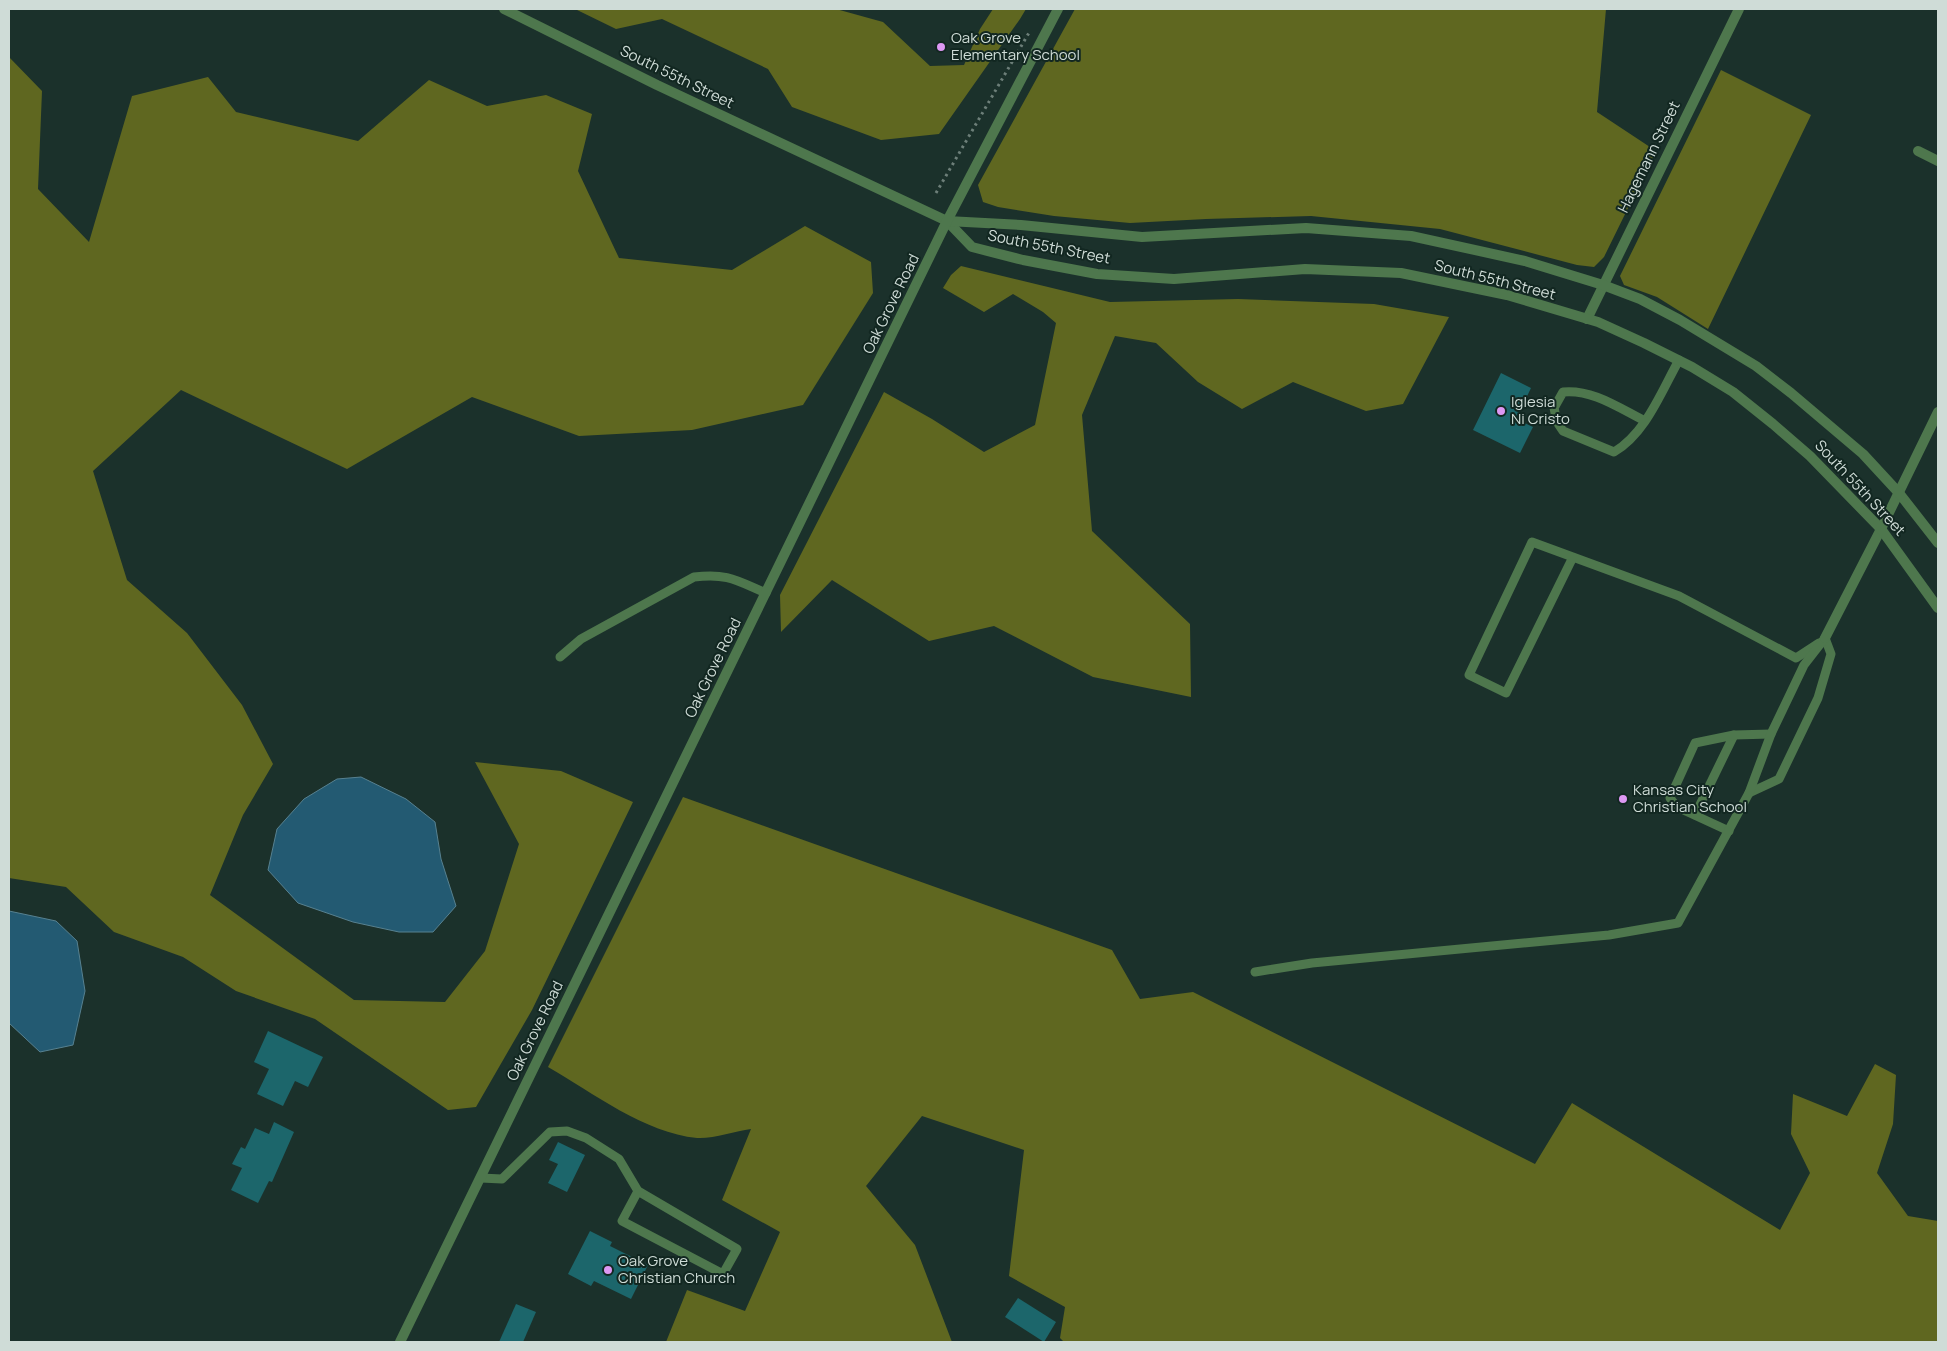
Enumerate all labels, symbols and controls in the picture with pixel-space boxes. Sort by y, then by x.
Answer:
place label: Oak Grove Elementary School [951,27,1080,65]
street label: South 55th Street [617,40,738,113]
marker: Oak Grove Elementary School [935,41,947,53]
street label: Hagemann Street [1612,97,1685,216]
street label: South 55th Street [986,224,1112,269]
street label: Oak Grove Road [857,250,924,357]
street label: South 55th Street [1432,254,1558,305]
place label: Iglesia Ni Cristo [1511,391,1570,429]
marker: Iglesia Ni Cristo [1495,405,1507,417]
street label: South 55th Street [1810,435,1910,540]
street label: Oak Grove Road [679,614,746,721]
place label: Kansas City Christian School [1633,779,1747,817]
marker: Kansas City Christian School [1617,793,1629,805]
street label: Oak Grove Road [501,977,568,1084]
place label: Oak Grove Christian Church [618,1250,735,1288]
marker: Oak Grove Christian Church [602,1264,614,1276]

